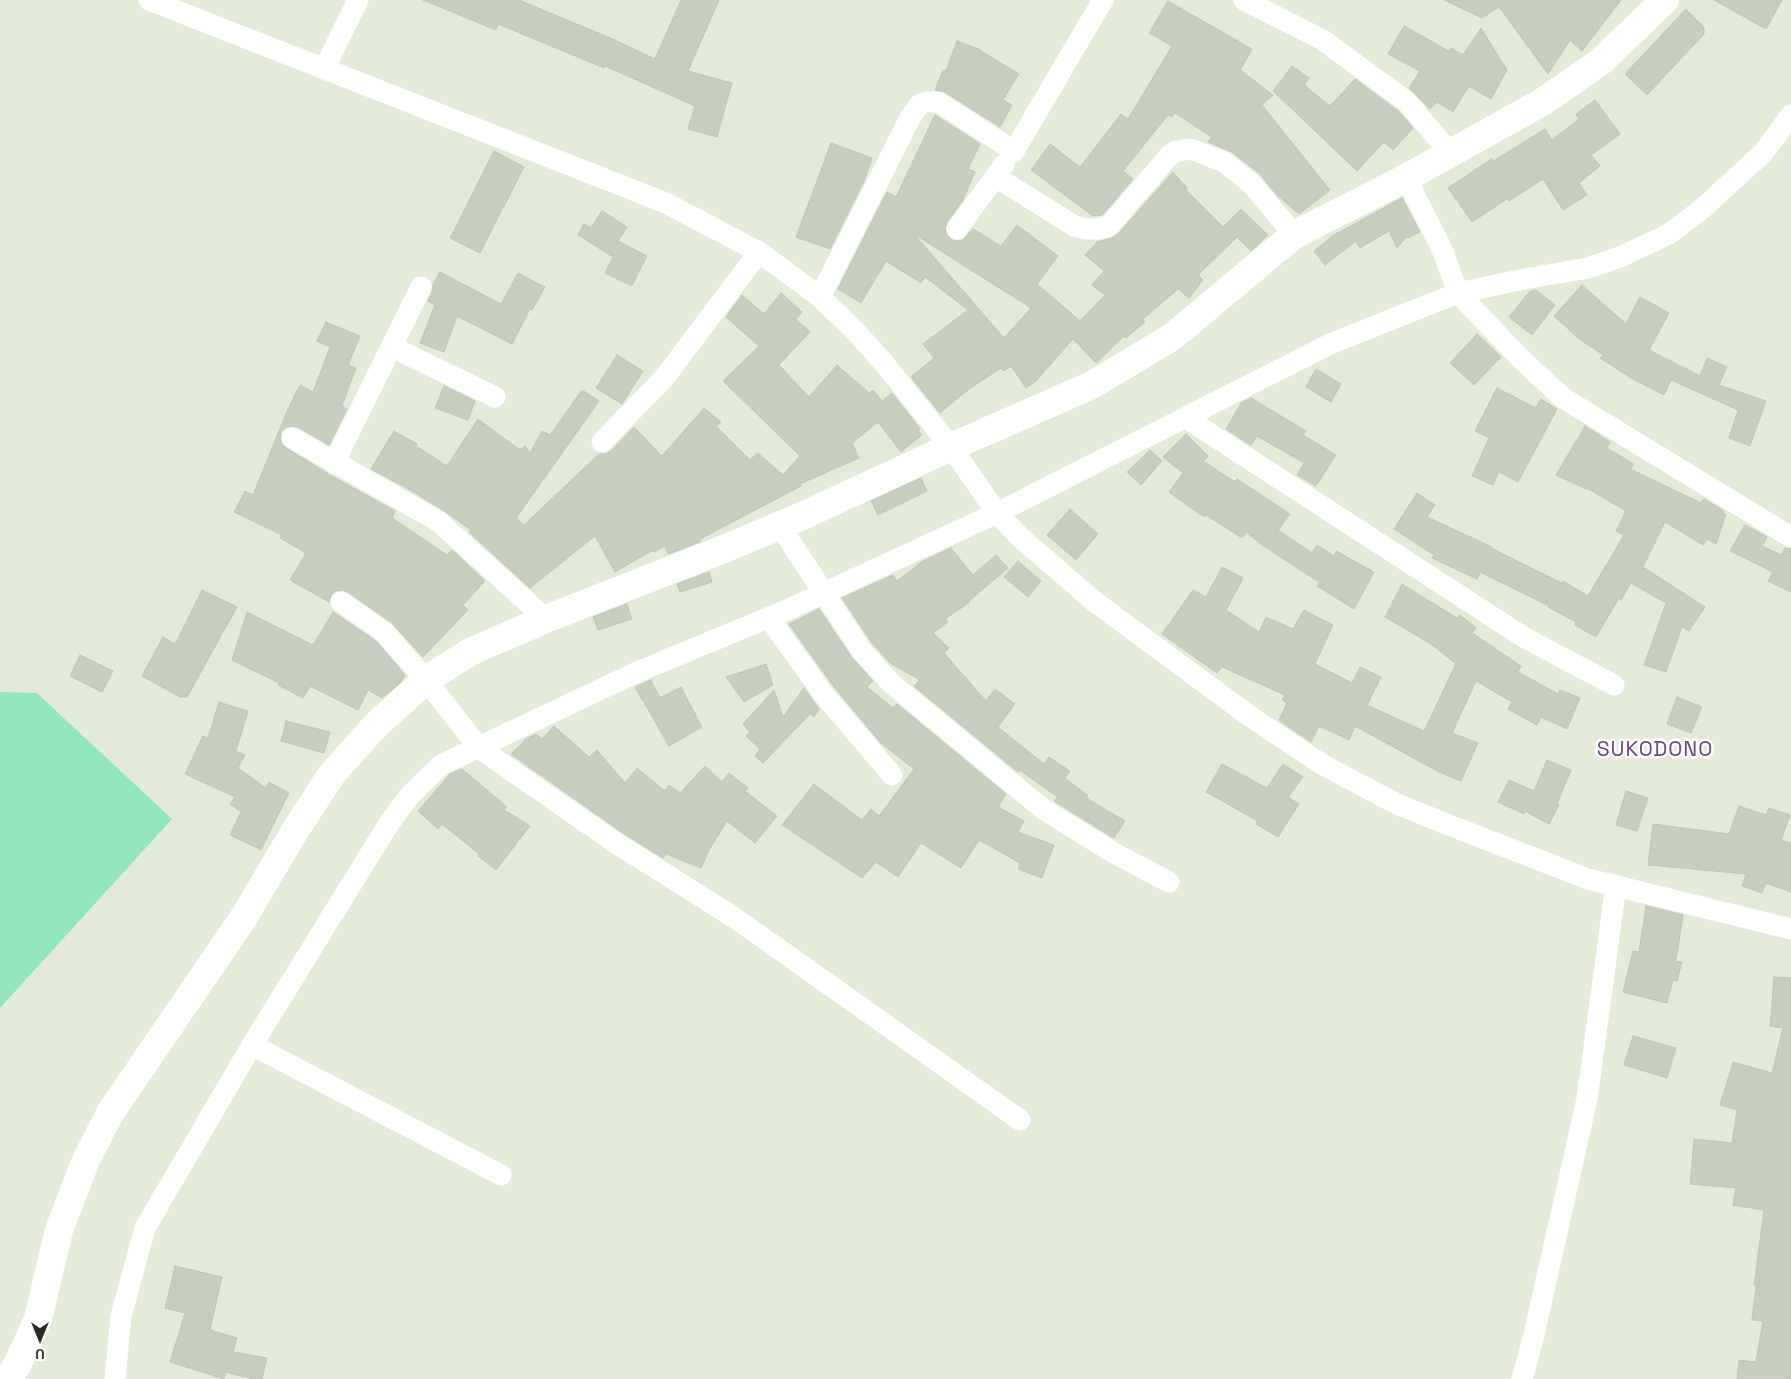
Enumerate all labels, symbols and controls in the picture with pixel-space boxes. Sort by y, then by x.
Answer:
district label: SUKODONO [1596,737,1714,763]
north arrow [15,1314,65,1364]
text: U [35,1345,45,1363]

